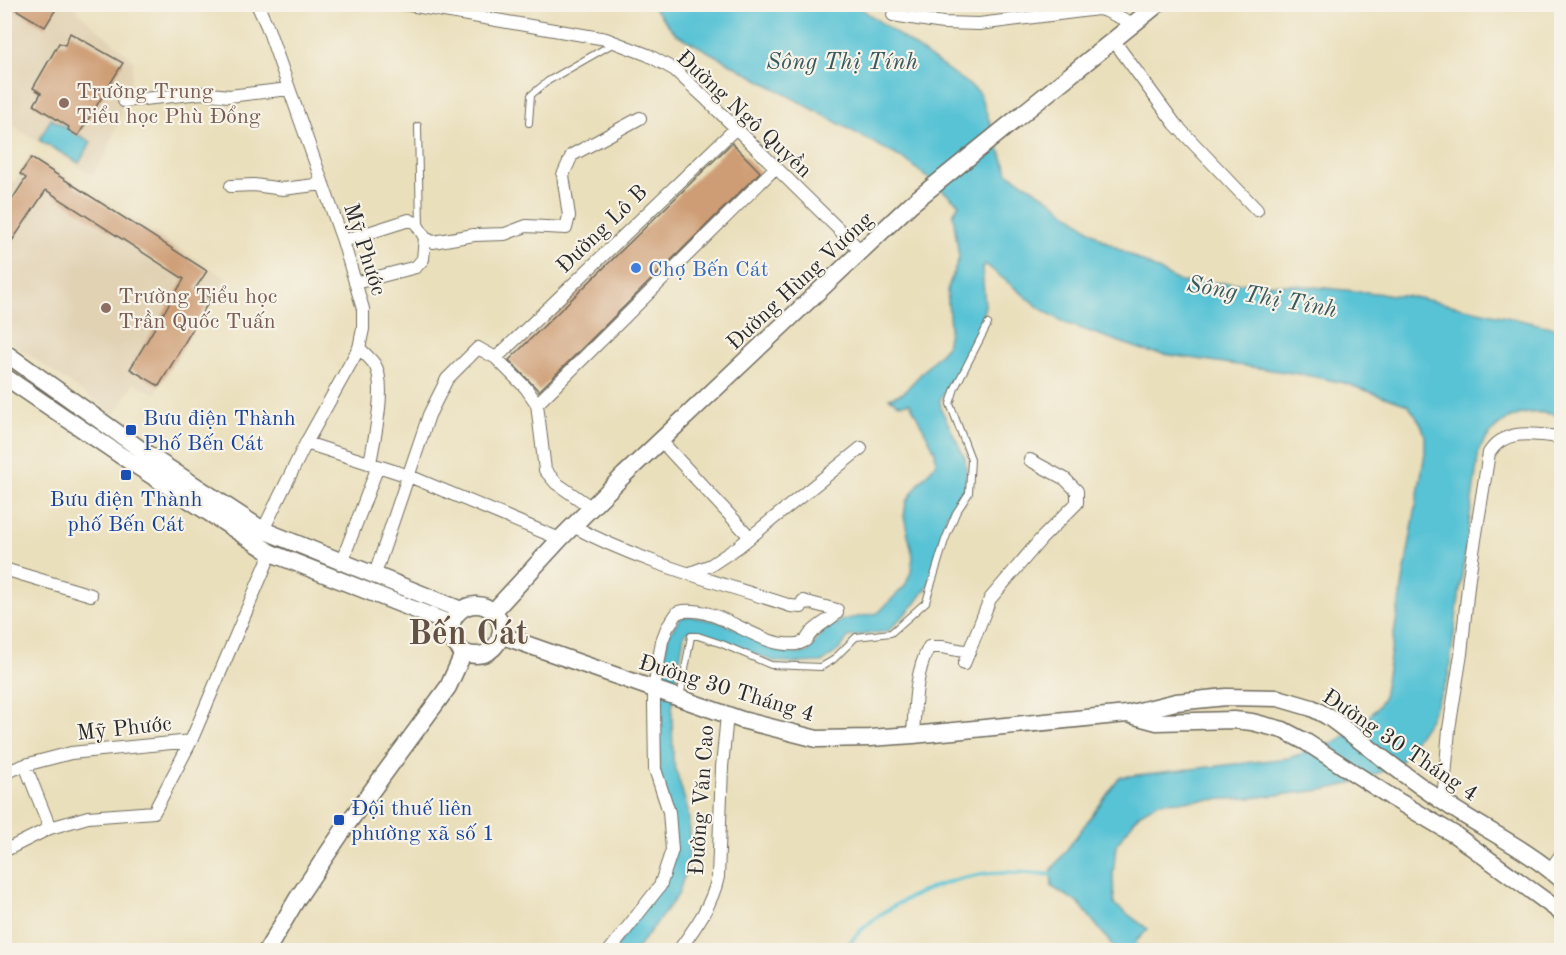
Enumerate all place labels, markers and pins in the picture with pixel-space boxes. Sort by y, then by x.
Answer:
place label: Trường Trung Tiểu học Phù Đổng [76,81,261,128]
marker: Trường Trung Tiểu học Phù Đổng [57,96,71,110]
place label: Chợ Bến Cát [648,259,768,281]
marker: Chợ Bến Cát [629,261,643,275]
place label: Trường Tiểu học Trần Quốc Tuấn [118,285,277,333]
marker: Trường Tiểu học Trần Quốc Tuấn [99,301,113,315]
place label: Bưu điện Thành Phố Bến Cát [143,408,296,455]
marker: Bưu điện Thành Phố Bến Cát [124,423,138,437]
marker: Bưu điện Thành phố Bến Cát [119,468,133,482]
place label: Bưu điện Thành phố Bến Cát [50,489,202,536]
place label: Đội thuế liên phường xã số 1 [351,798,495,845]
marker: Đội thuế liên phường xã số 1 [332,813,346,827]

